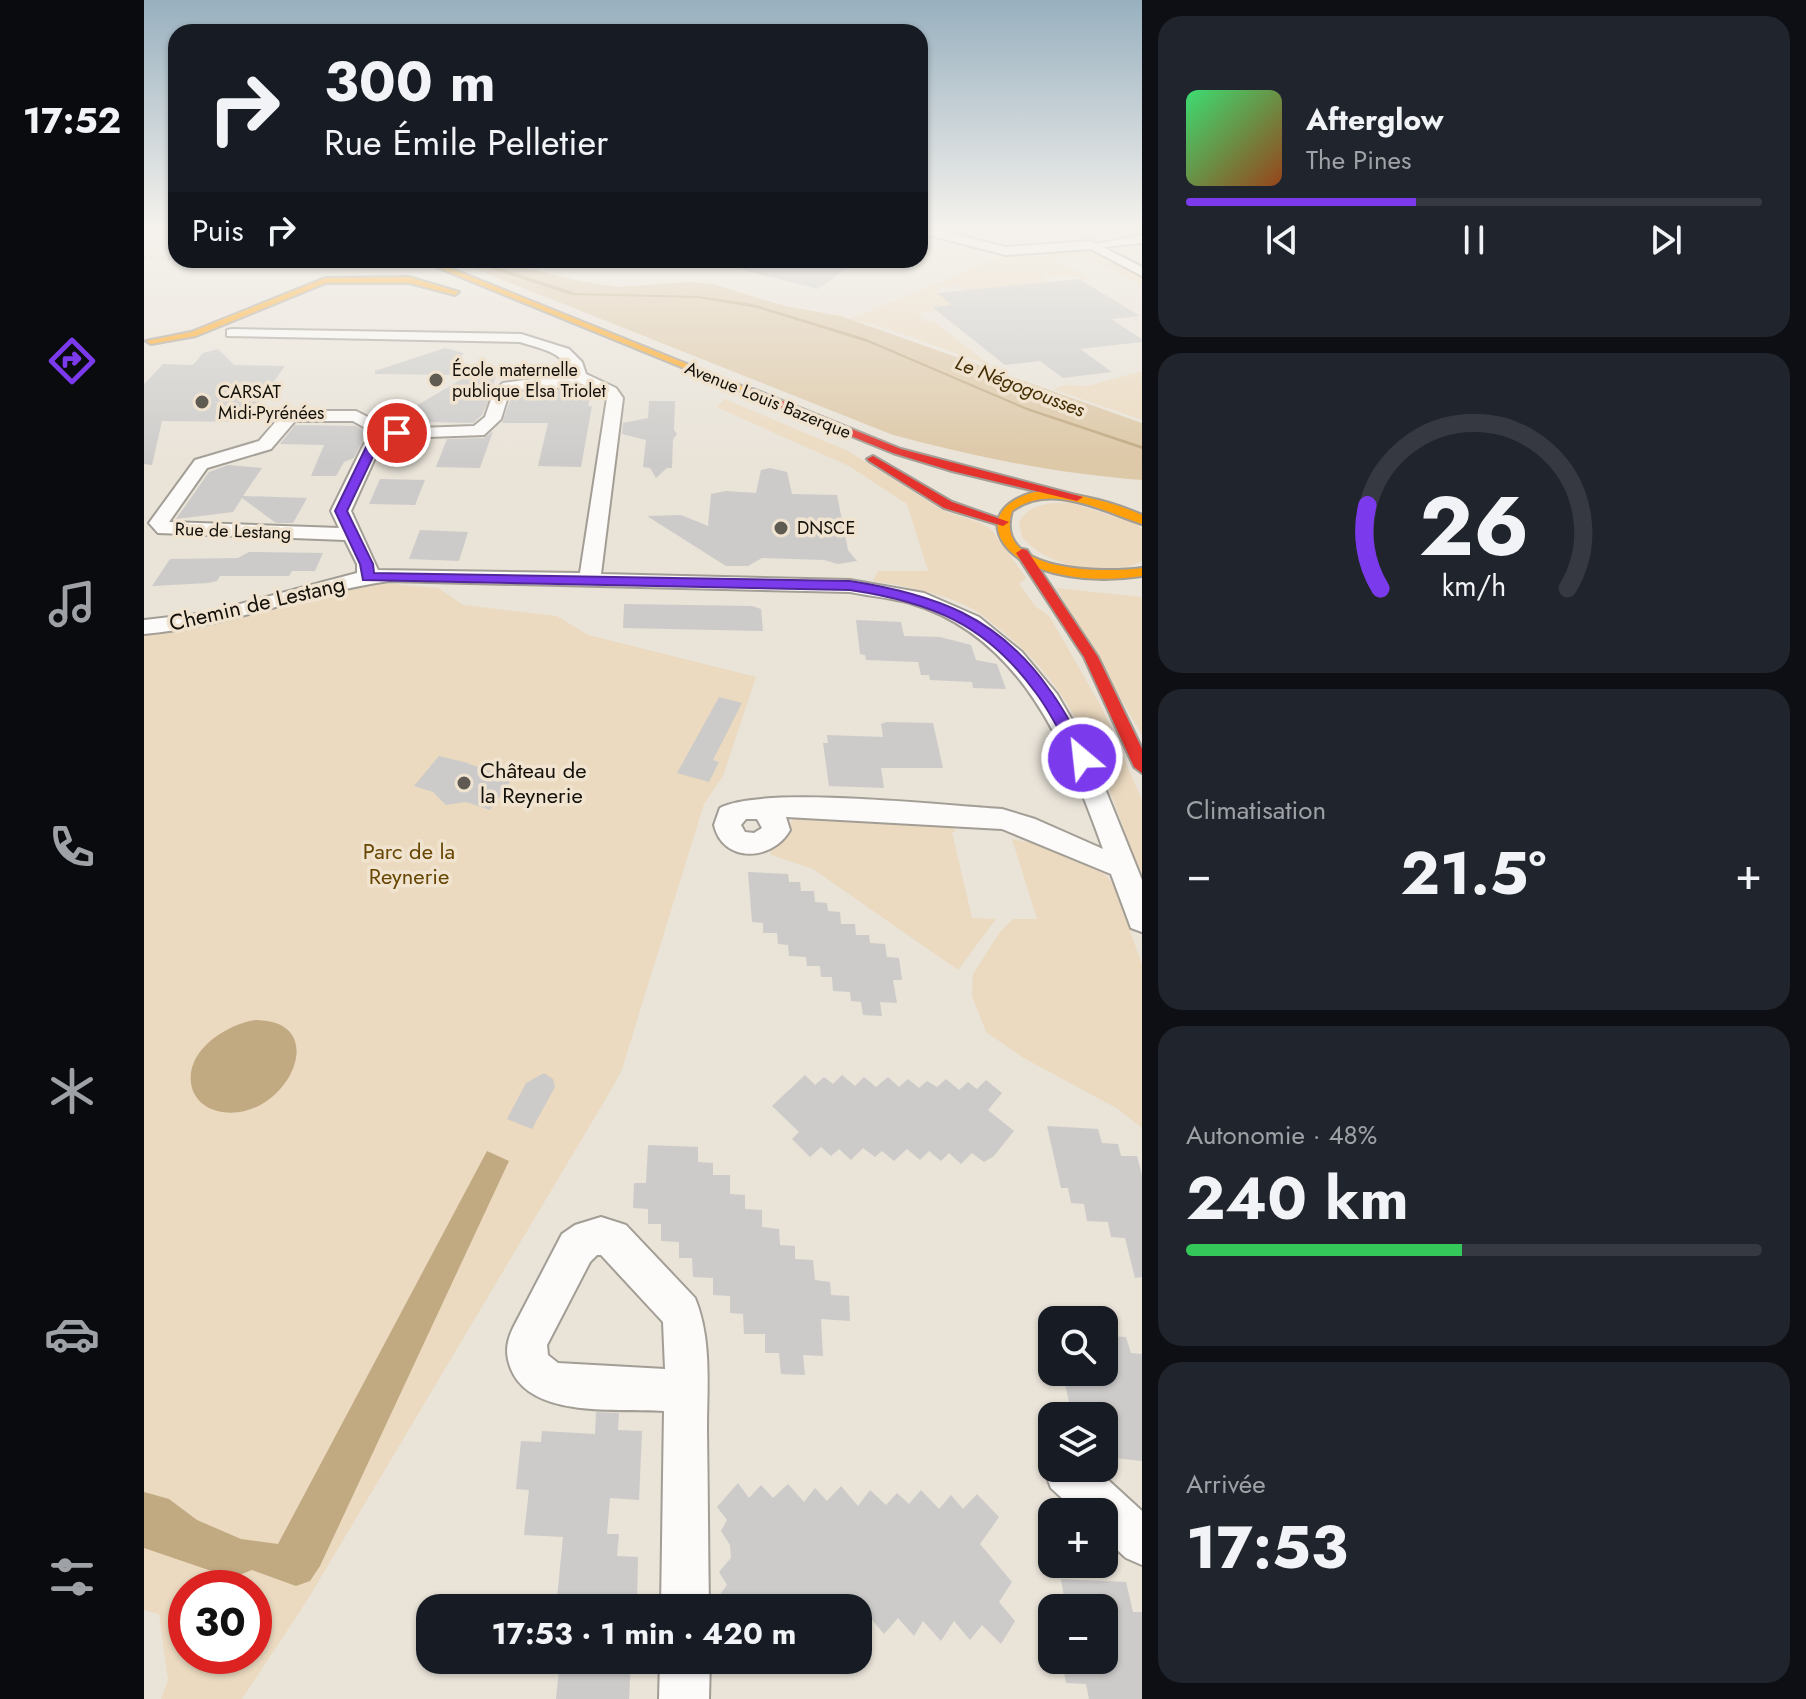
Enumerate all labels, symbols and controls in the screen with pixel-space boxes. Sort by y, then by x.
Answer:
text: 300 m [324,41,496,122]
icon: right [192,56,296,160]
text: 17:52 [23,94,121,146]
text: Afterglow [1306,98,1443,141]
text: Rue Émile Pelletier [324,116,608,168]
text: The Pines [1306,141,1411,179]
icon: right [259,208,303,252]
text: Puis [192,209,243,252]
icon: previous [1260,218,1304,262]
icon: pause [1452,218,1496,262]
icon: next [1644,218,1688,262]
icon: directions [44,333,100,389]
water label: Le Négogousses [951,348,1089,425]
street label: Avenue Louis Bazerque [681,355,855,445]
place label: École maternelle publique Elsa Triolet [452,357,607,404]
marker: École maternelle publique Elsa Triolet [427,371,445,389]
place label: CARSAT Midi-Pyrénées [218,379,324,426]
marker: CARSAT Midi-Pyrénées [193,393,211,411]
pin [363,399,431,467]
icon: arrive [375,411,419,455]
text: 26 [1419,465,1529,585]
place label: DNSCE [797,515,855,541]
street label: Rue de Lestang [174,516,292,546]
marker: DNSCE [772,519,790,537]
text: km/h [1442,565,1506,607]
street label: Chemin de Lestang [166,567,348,639]
icon: music [44,576,100,632]
position arrow [1040,716,1124,800]
place label: Château de la Reynerie [480,754,587,811]
marker: Château de la Reynerie [455,774,473,792]
text: Climatisation [1186,791,1326,829]
icon: phone [44,819,100,875]
text: 21.5° [1401,830,1546,917]
park label: Parc de la Reynerie [363,835,455,892]
text: − [1186,842,1212,906]
text: + [1735,842,1762,906]
icon: climate [44,1063,100,1119]
text: Autonomie · 48% [1186,1116,1377,1154]
text: 240 km [1186,1155,1409,1242]
icon: car [44,1306,100,1362]
map controls [1038,1306,1118,1674]
button: search [1038,1306,1118,1386]
button: layers [1038,1402,1118,1482]
text: Arrivée [1186,1465,1266,1503]
button: + [1038,1498,1118,1578]
text: 17:53 [1186,1504,1348,1591]
icon: filters [44,1549,100,1605]
speed limit sign: 30 [168,1570,272,1674]
button: − [1038,1594,1118,1674]
text: 17:53 · 1 min · 420 m [492,1612,796,1655]

